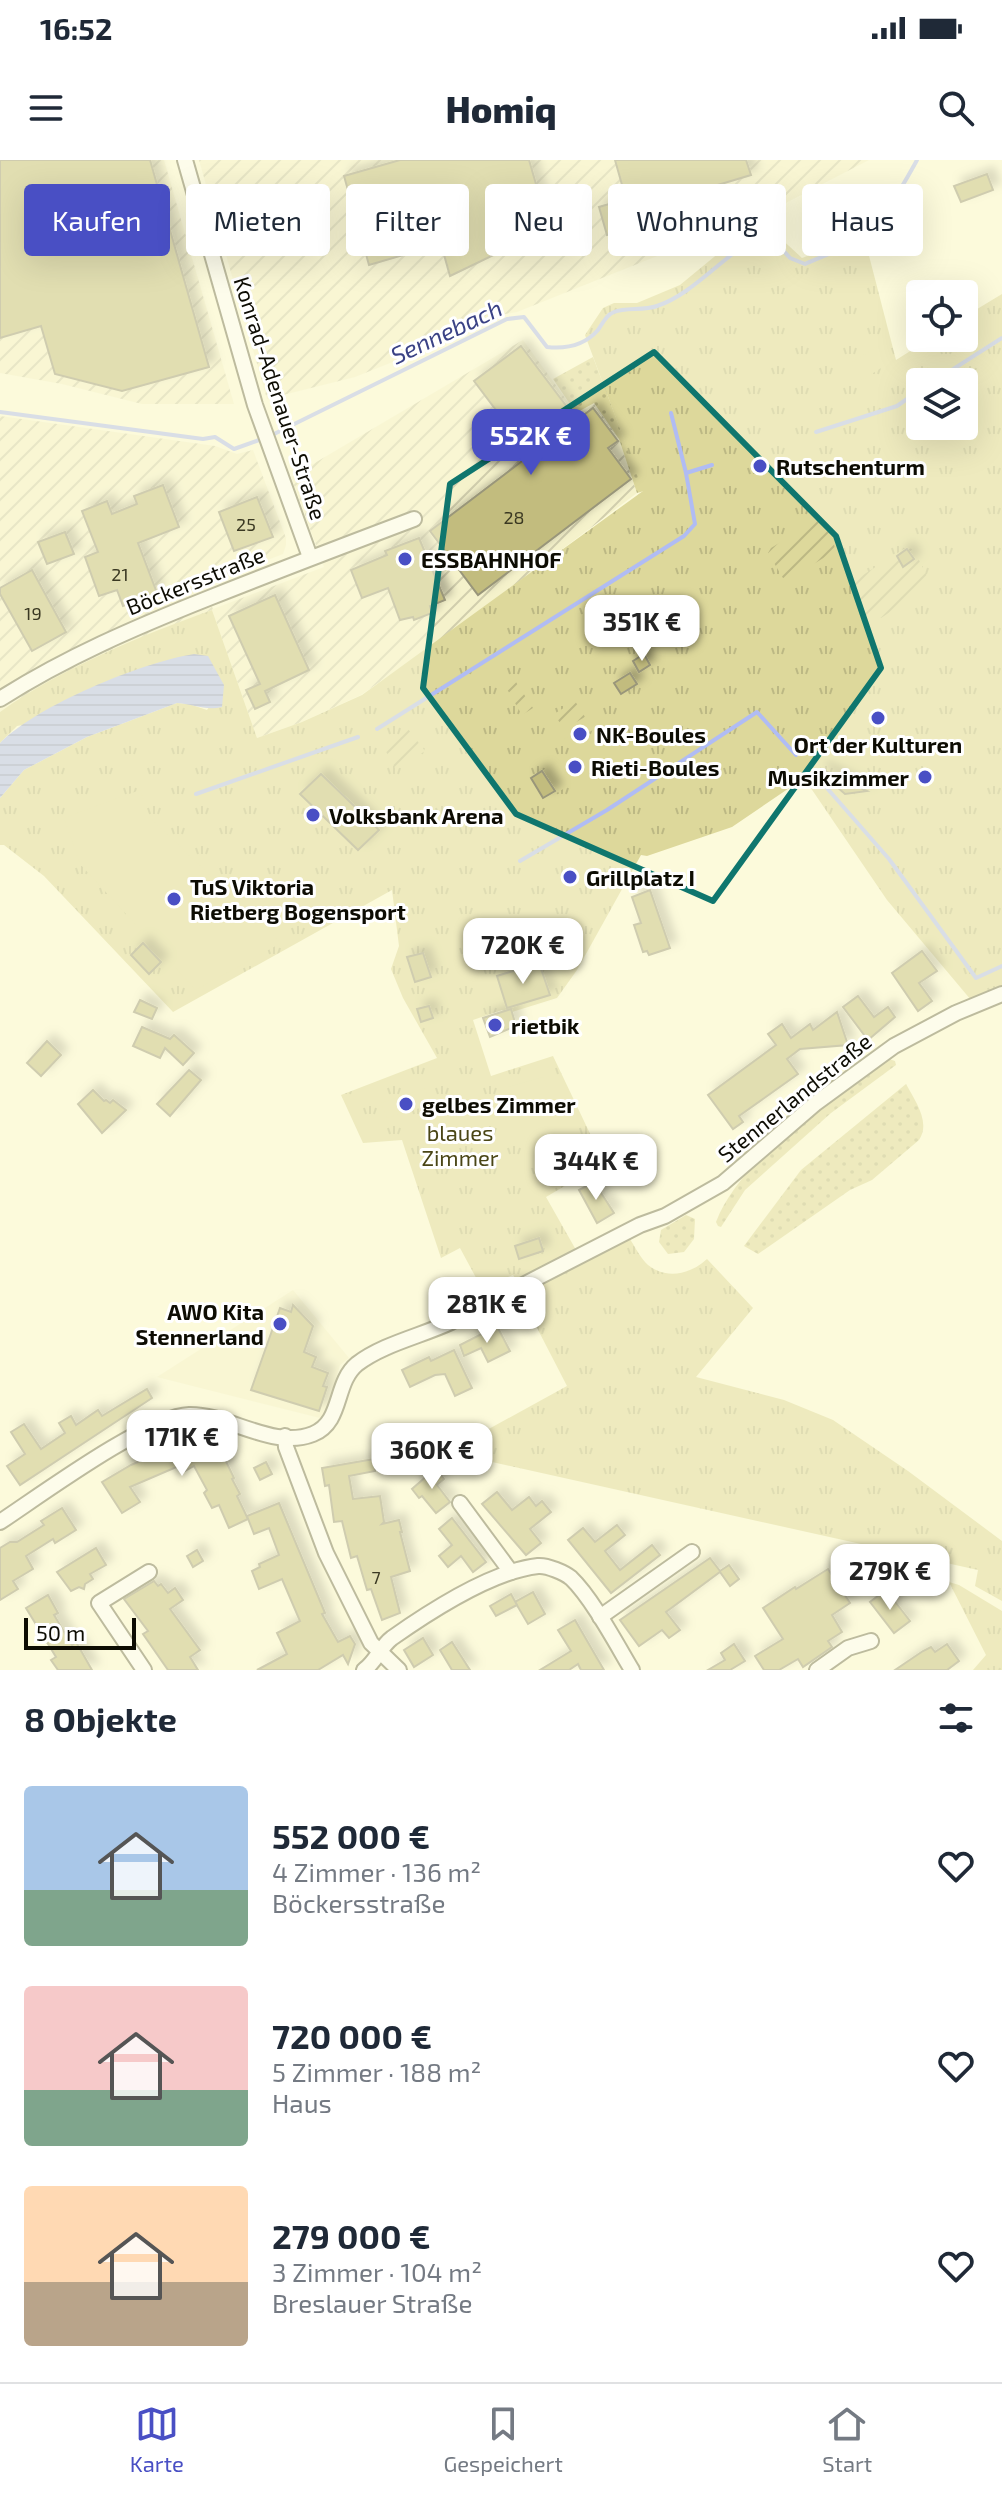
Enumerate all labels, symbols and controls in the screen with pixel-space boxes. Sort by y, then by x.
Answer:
text: 16:52 [40,10,112,46]
icon: menu [24,86,68,130]
icon: search [934,86,978,130]
text: Homiq [445,87,557,130]
chip: Kaufen [24,184,170,256]
chip: Mieten [186,184,330,256]
chip: Filter [346,184,469,256]
chip: Neu [485,184,592,256]
chip: Wohnung [608,184,786,256]
chip: Haus [802,184,923,256]
street label: Konrad-Adenauer-Straße [229,273,333,523]
map controls [906,280,978,440]
button: locate [906,280,978,352]
water label: Sennebach [386,293,506,369]
button: layers [906,368,978,440]
pin: 552K € [466,409,596,477]
text: 552K € [490,419,572,450]
place label: Rutschenturm [776,453,925,479]
marker: Rutschenturm [751,457,769,475]
house number: 28 [503,506,525,528]
house number: 25 [236,513,256,535]
street label: Böckersstraße [122,540,268,620]
place label: ESSBAHNHOF [421,546,562,572]
marker: ESSBAHNHOF [396,550,414,568]
house number: 21 [111,563,129,585]
pin: 351K € [577,595,707,663]
house number: 19 [24,602,42,624]
text: 351K € [603,605,681,636]
marker: Ort der Kulturen [869,709,887,727]
place label: NK-Boules [596,721,706,747]
marker: NK-Boules [571,725,589,743]
place label: Ort der Kulturen [794,731,962,757]
place label: Rieti-Boules [591,754,719,780]
marker: Rieti-Boules [566,758,584,776]
place label: Musikzimmer [768,764,910,790]
marker: Musikzimmer [916,768,934,786]
place label: Volksbank Arena [329,802,503,828]
marker: Volksbank Arena [304,806,322,824]
place label: Grillplatz I [586,864,695,890]
marker: Grillplatz I [561,868,579,886]
place label: TuS Viktoria Rietberg Bogensport [190,873,406,924]
marker: TuS Viktoria Rietberg Bogensport [165,890,183,908]
pin: 720K € [458,918,588,986]
text: 720K € [481,928,565,959]
place label: rietbik [511,1012,580,1038]
marker: rietbik [486,1016,504,1034]
street label: Stennerlandstraße [712,1027,876,1167]
place label: gelbes Zimmer [422,1091,576,1117]
marker: gelbes Zimmer [397,1095,415,1113]
park label: blaues Zimmer [421,1119,499,1170]
pin: 344K € [531,1134,661,1202]
text: 344K € [553,1144,639,1175]
pin: 281K € [422,1277,552,1345]
text: 281K € [446,1287,528,1318]
place label: AWO Kita Stennerland [135,1298,264,1349]
marker: AWO Kita Stennerland [271,1315,289,1333]
pin: 171K € [117,1410,247,1478]
text: 171K € [145,1420,219,1451]
pin: 360K € [367,1423,497,1491]
text: 360K € [389,1433,475,1464]
pin: 279K € [825,1544,955,1612]
text: 279K € [849,1554,931,1585]
house number: 7 [371,1566,381,1588]
scale bar [24,1614,136,1650]
text: 50 m [36,1619,85,1645]
icon: filters [934,1696,978,1740]
text: 8 Objekte [24,1698,177,1739]
text: 552 000 € [272,1815,430,1856]
icon: home [88,1818,184,1914]
icon: heart [934,1844,978,1888]
text: 4 Zimmer · 136 m² [272,1856,481,1887]
text: Böckersstraße [272,1887,445,1918]
text: 720 000 € [272,2015,432,2056]
icon: home [88,2018,184,2114]
icon: heart [934,2044,978,2088]
text: 5 Zimmer · 188 m² [272,2056,481,2087]
text: Haus [272,2087,332,2118]
text: 279 000 € [272,2215,431,2256]
icon: home [88,2218,184,2314]
icon: heart [934,2244,978,2288]
text: 3 Zimmer · 104 m² [272,2256,482,2287]
text: Breslauer Straße [272,2287,472,2318]
tab: Karte [130,2402,184,2476]
tab: Gespeichert [443,2402,563,2476]
tab: Start [822,2402,872,2476]

